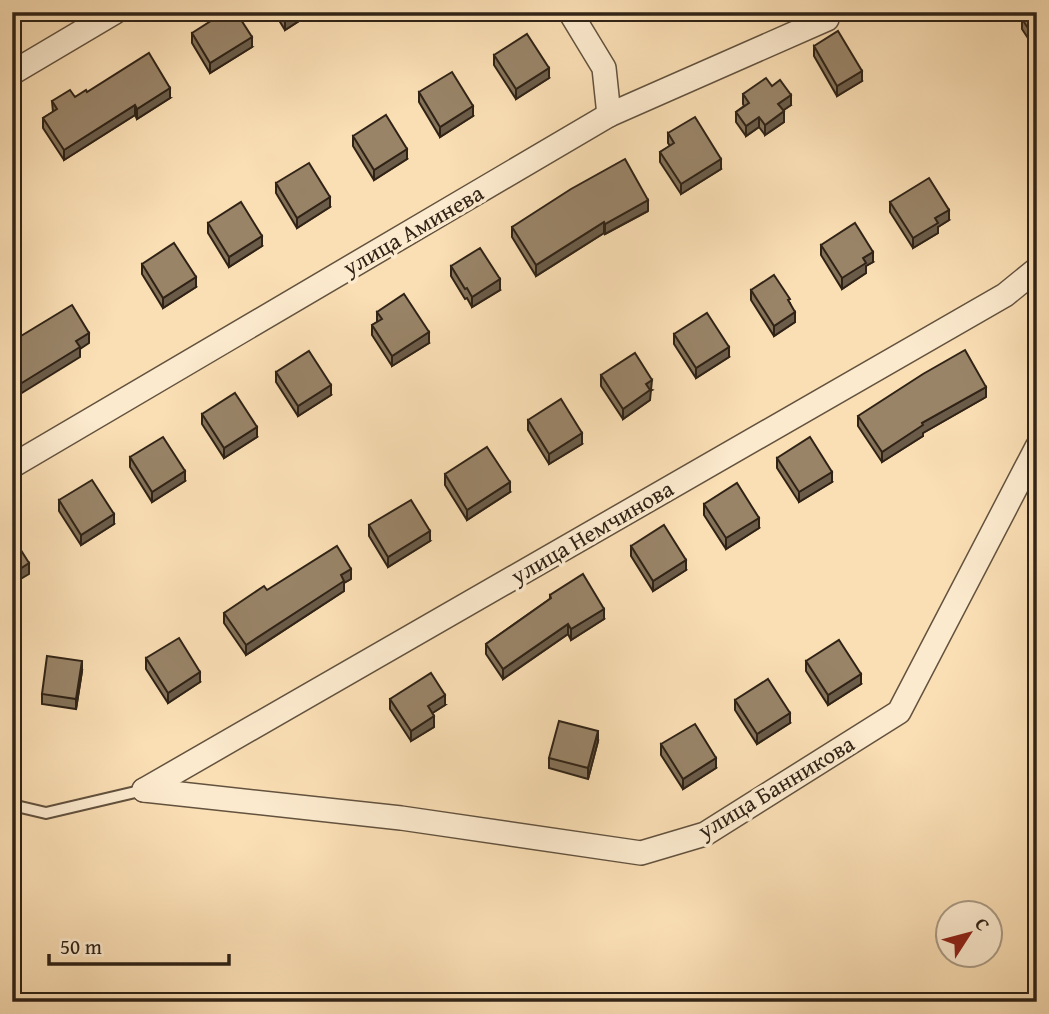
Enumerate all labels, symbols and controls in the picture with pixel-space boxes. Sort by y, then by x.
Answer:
street label: улица Аминева [335,176,489,284]
street label: улица Немчинова [503,472,679,592]
street label: улица Банникова [690,727,860,847]
north arrow [934,898,1004,968]
text: С [968,911,997,937]
scale bar [49,923,229,967]
text: 50 m [60,931,102,962]

